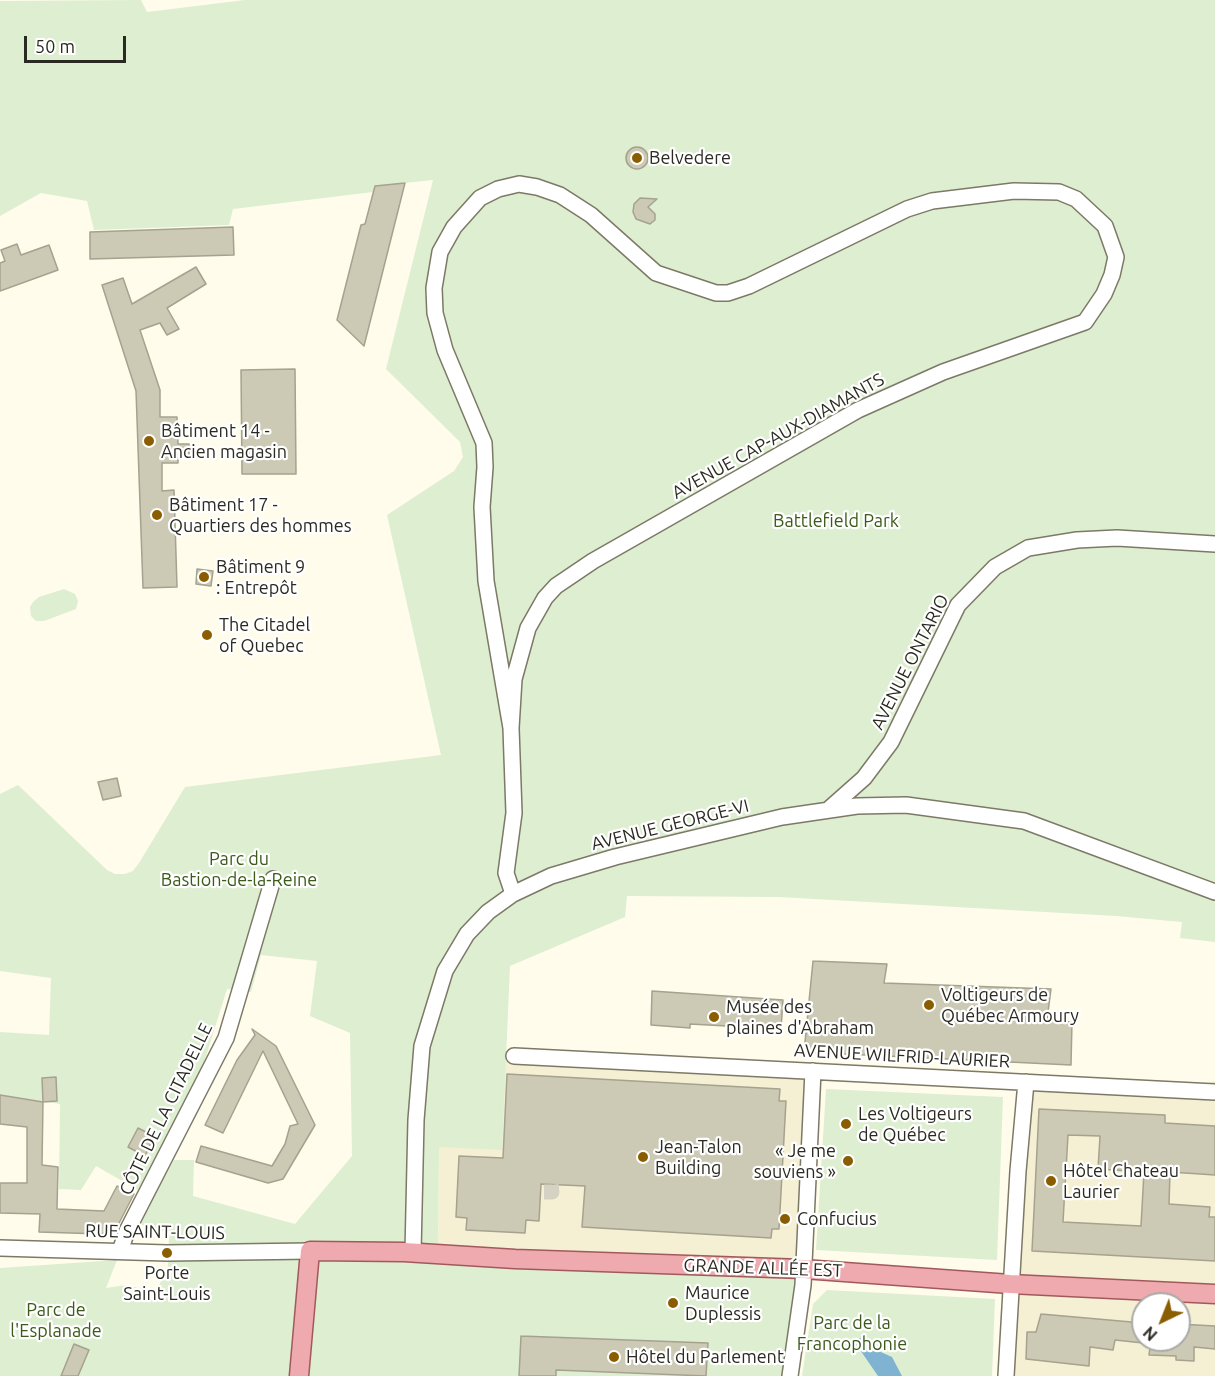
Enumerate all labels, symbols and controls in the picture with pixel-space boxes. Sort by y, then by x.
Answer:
scale bar [27,24,129,62]
text: 50 m [35,36,75,56]
place label: Belvedere [649,147,731,169]
marker: Belvedere [630,151,644,165]
street label: AVENUE CAP-AUX-DIAMANTS [668,369,888,503]
place label: Bâtiment 14 - Ancien magasin [161,420,287,462]
marker: Bâtiment 14 - Ancien magasin [142,434,156,448]
place label: Bâtiment 17 - Quartiers des hommes [169,494,351,536]
marker: Bâtiment 17 - Quartiers des hommes [150,508,164,522]
park label: Battlefield Park [773,510,899,532]
place label: Bâtiment 9 : Entrepôt [216,556,305,598]
marker: Bâtiment 9 : Entrepôt [197,570,211,584]
street label: AVENUE ONTARIO [867,591,953,733]
place label: The Citadel of Quebec [219,614,310,656]
marker: The Citadel of Quebec [200,628,214,642]
street label: AVENUE GEORGE-VI [589,795,751,855]
park label: Parc du Bastion-de-la-Reine [161,848,317,890]
place label: Voltigeurs de Québec Armoury [941,984,1079,1026]
place label: Musée des plaines d'Abraham [726,996,874,1038]
marker: Voltigeurs de Québec Armoury [922,998,936,1012]
marker: Musée des plaines d'Abraham [707,1010,721,1024]
street label: CÔTE DE LA CITADELLE [115,1019,217,1199]
street label: AVENUE WILFRID-LAURIER [794,1040,1010,1072]
place label: Les Voltigeurs de Québec [858,1103,972,1146]
marker: Les Voltigeurs de Québec [839,1117,853,1131]
place label: Jean-Talon Building [655,1136,742,1178]
place label: « Je me souviens » [754,1140,836,1182]
marker: Jean-Talon Building [636,1150,650,1164]
marker: « Je me souviens » [841,1154,855,1168]
place label: Hôtel Chateau Laurier [1063,1160,1179,1202]
marker: Hôtel Chateau Laurier [1044,1174,1058,1188]
place label: Confucius [797,1208,877,1230]
marker: Confucius [778,1212,792,1226]
street label: RUE SAINT-LOUIS [85,1220,225,1244]
marker: Porte Saint-Louis [160,1246,174,1260]
street label: GRANDE ALLÉE EST [683,1254,843,1282]
place label: Porte Saint-Louis [123,1262,211,1304]
place label: Maurice Duplessis [685,1282,761,1324]
north arrow [1131,1292,1191,1352]
marker: Maurice Duplessis [666,1296,680,1310]
park label: Parc de l'Esplanade [10,1299,102,1342]
park label: Parc de la Francophonie [797,1312,907,1354]
text: N [1140,1323,1161,1344]
place label: Hôtel du Parlement [626,1346,784,1368]
marker: Hôtel du Parlement [607,1350,621,1364]

